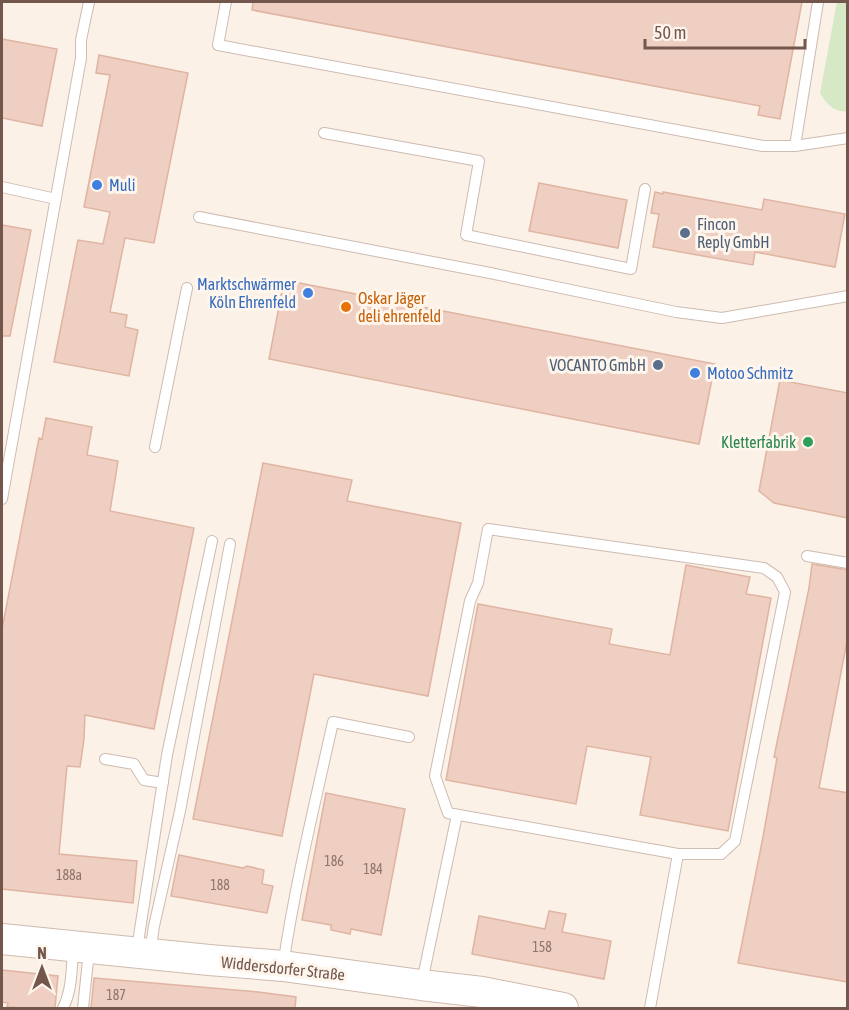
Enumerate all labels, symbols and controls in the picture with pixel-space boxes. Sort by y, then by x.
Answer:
scale bar [645,12,806,50]
text: 50 m [654,22,686,43]
place label: Muli [109,176,135,194]
marker: Muli [90,178,104,192]
place label: Fincon Reply GmbH [697,215,770,252]
marker: Fincon Reply GmbH [678,226,692,240]
place label: Marktschwärmer Köln Ehrenfeld [197,275,296,311]
marker: Marktschwärmer Köln Ehrenfeld [301,286,315,300]
place label: Oskar Jäger deli ehrenfeld [358,289,441,325]
marker: Oskar Jäger deli ehrenfeld [339,300,353,314]
place label: VOCANTO GmbH [549,356,646,374]
marker: VOCANTO GmbH [651,358,665,372]
place label: Motoo Schmitz [707,364,793,382]
marker: Motoo Schmitz [688,366,702,380]
place label: Kletterfabrik [721,433,796,451]
marker: Kletterfabrik [801,435,815,449]
house number: 186 [324,853,344,869]
house number: 184 [363,861,383,877]
house number: 188a [56,867,82,883]
house number: 188 [210,877,230,893]
north arrow [12,938,72,998]
house number: 158 [532,939,552,955]
text: N [37,944,47,962]
street label: Widdersdorfer Straße [220,953,346,983]
house number: 187 [106,987,126,1003]

